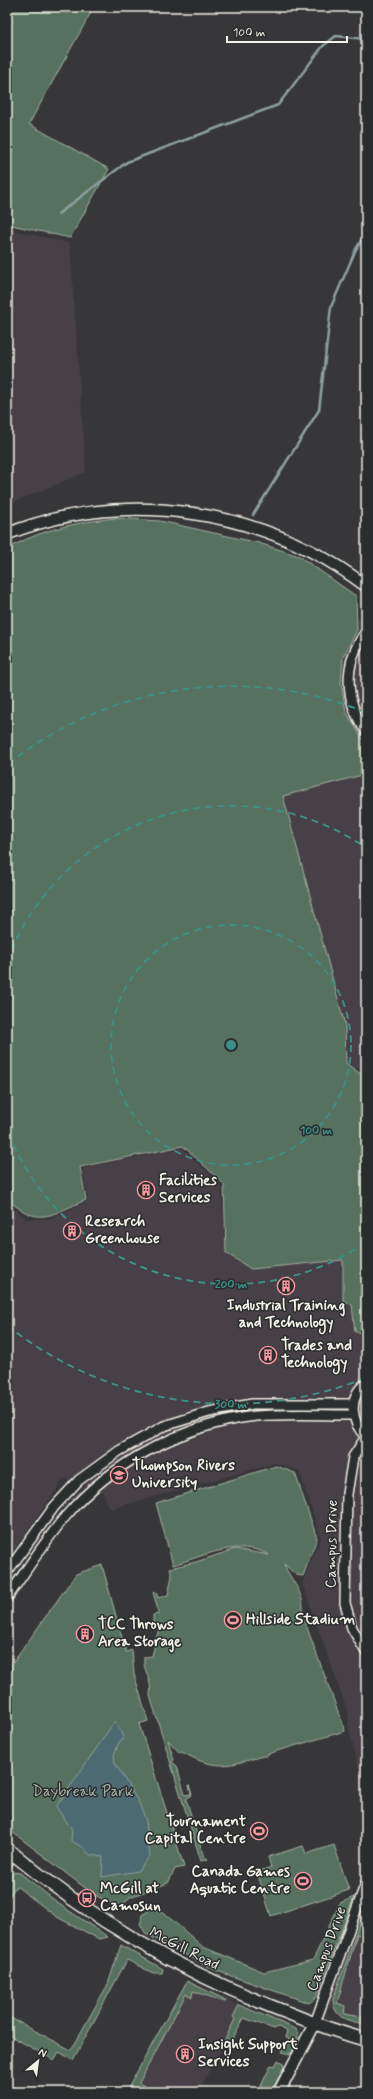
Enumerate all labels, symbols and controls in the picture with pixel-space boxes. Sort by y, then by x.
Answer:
scale bar [227,18,347,44]
text: 100 m [233,25,265,41]
centre of rings [224,1038,238,1052]
text: 100 m [300,1123,333,1139]
place label: Facilities Services [159,1171,217,1208]
building icon: Facilities Services [136,1180,156,1200]
place label: Research Greenhouse [85,1212,160,1249]
building icon: Research Greenhouse [62,1221,82,1241]
building icon: Industrial Training and Technology [276,1276,296,1296]
text: 200 m [215,1277,248,1293]
place label: Industrial Training and Technology [227,1296,346,1335]
place label: Trades and Technology [281,1336,352,1375]
building icon: Trades and Technology [258,1345,278,1365]
text: 300 m [215,1397,248,1413]
place label: Thompson Rivers University [132,1456,235,1493]
school or university icon: Thompson Rivers University [109,1465,129,1485]
street label: Campus Drive [321,1499,343,1588]
sports icon: Hillside Stadium [223,1610,243,1630]
place label: Hillside Stadium [246,1610,355,1630]
place label: TCC Throws Area Storage [98,1615,181,1653]
building icon: TCC Throws Area Storage [75,1624,95,1644]
park label: Daybreak Park [33,1782,134,1802]
place label: Tournament Capital Centre [145,1812,246,1849]
sports icon: Tournament Capital Centre [249,1821,269,1841]
place label: Canada Games Aquatic Centre [190,1862,290,1899]
sports icon: Canada Games Aquatic Centre [293,1871,313,1891]
place label: McGill at Camosun [100,1879,161,1916]
bus stop icon: McGill at Camosun [77,1888,97,1908]
street label: Campus Drive [302,1904,352,1994]
street label: McGill Road [145,1923,223,1975]
place label: Insight Support Services [198,2035,299,2072]
north arrow [18,2041,58,2081]
building icon: Insight Support Services [175,2044,195,2064]
text: N [36,2045,49,2061]

